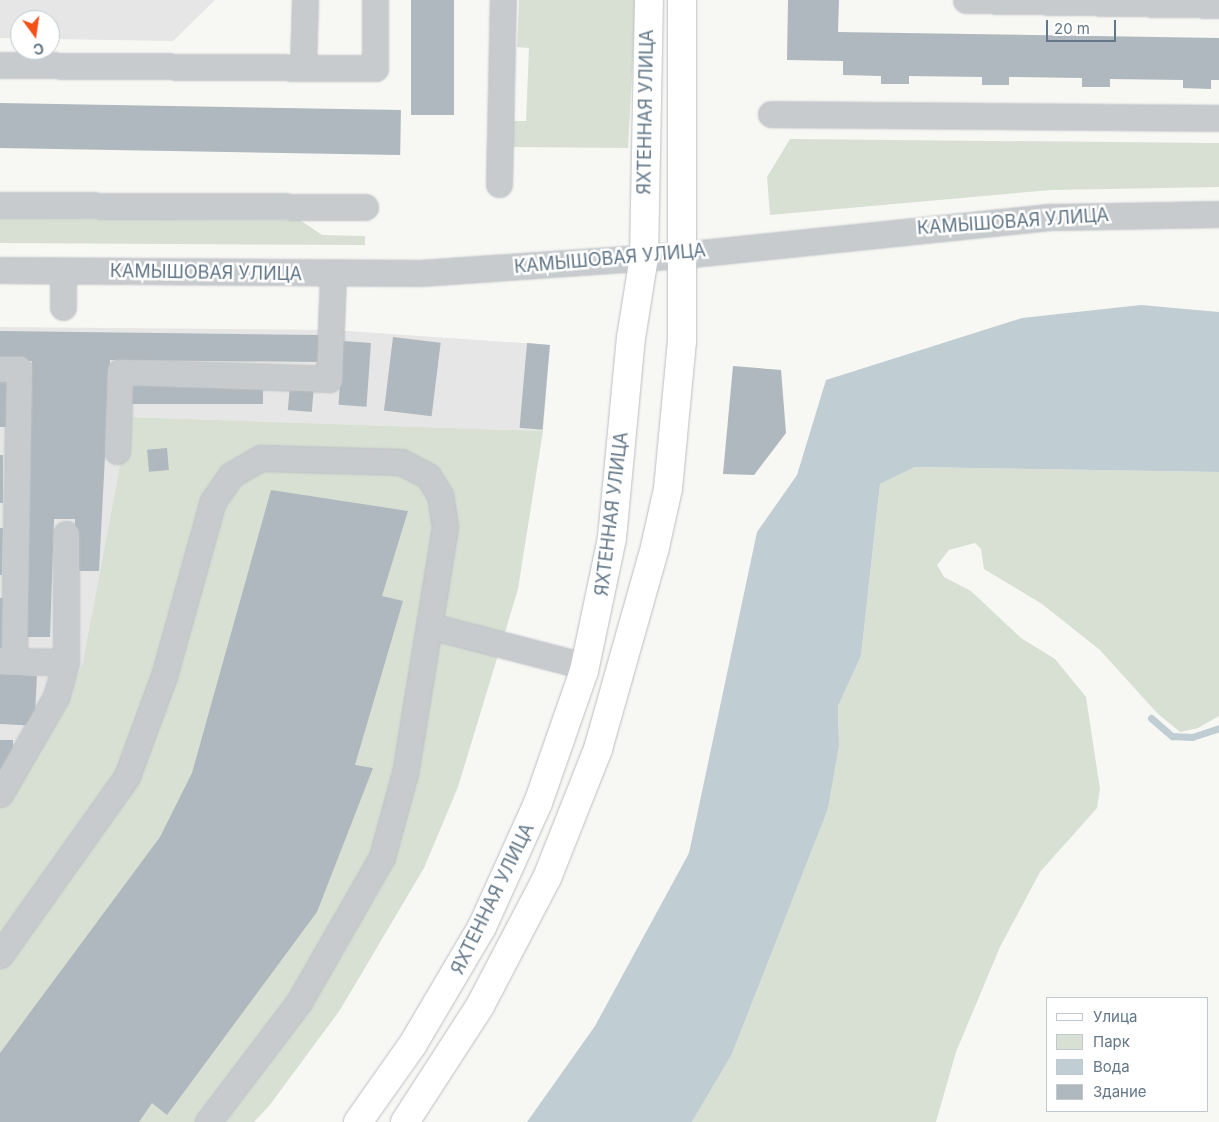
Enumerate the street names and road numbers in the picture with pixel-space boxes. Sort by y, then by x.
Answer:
street label: ЯХТЕННАЯ УЛИЦА [634,29,658,195]
street label: КАМЫШОВАЯ УЛИЦА [916,205,1110,239]
street label: КАМЫШОВАЯ УЛИЦА [513,240,707,278]
street label: КАМЫШОВАЯ УЛИЦА [110,261,302,285]
street label: ЯХТЕННАЯ УЛИЦА [591,431,633,597]
street label: ЯХТЕННАЯ УЛИЦА [447,820,539,978]

